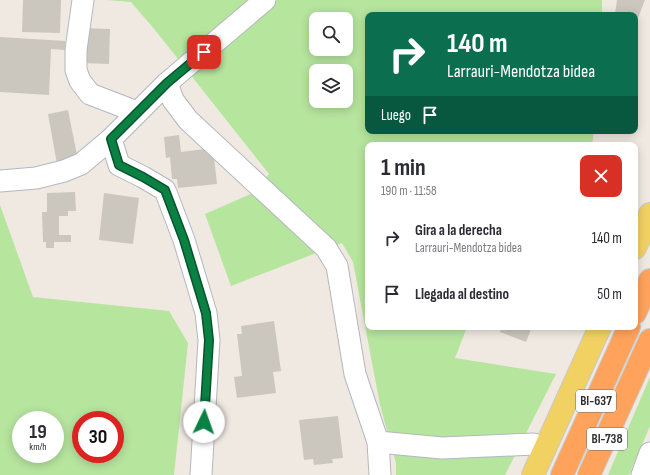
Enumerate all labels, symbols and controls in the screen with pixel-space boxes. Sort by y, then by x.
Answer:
map controls [309,12,353,108]
button: search [309,12,353,56]
text: 140 m [447,27,508,60]
icon: right [381,28,433,80]
pin [187,35,221,69]
icon: arrive [193,41,215,63]
text: Larrauri-Mendotza bidea [447,61,595,82]
button: layers [309,64,353,108]
icon: arrive [419,104,441,126]
text: Luego [381,106,411,125]
text: 1 min [381,153,426,182]
button: close [580,155,622,197]
text: 190 m · 11:58 [381,183,437,199]
text: Gira a la derecha [415,221,502,240]
icon: right [381,227,403,249]
text: 140 m [592,229,622,248]
text: Larrauri-Mendotza bidea [415,240,522,256]
icon: arrive [381,283,403,305]
text: Llegada al destino [415,285,509,304]
text: 50 m [597,285,622,304]
road number: BI-637 [576,390,616,412]
position arrow [183,401,225,443]
speed limit sign: 30 [72,411,124,463]
text: 19 [29,420,47,444]
road number: BI-738 [587,428,627,450]
text: km/h [29,441,47,453]

